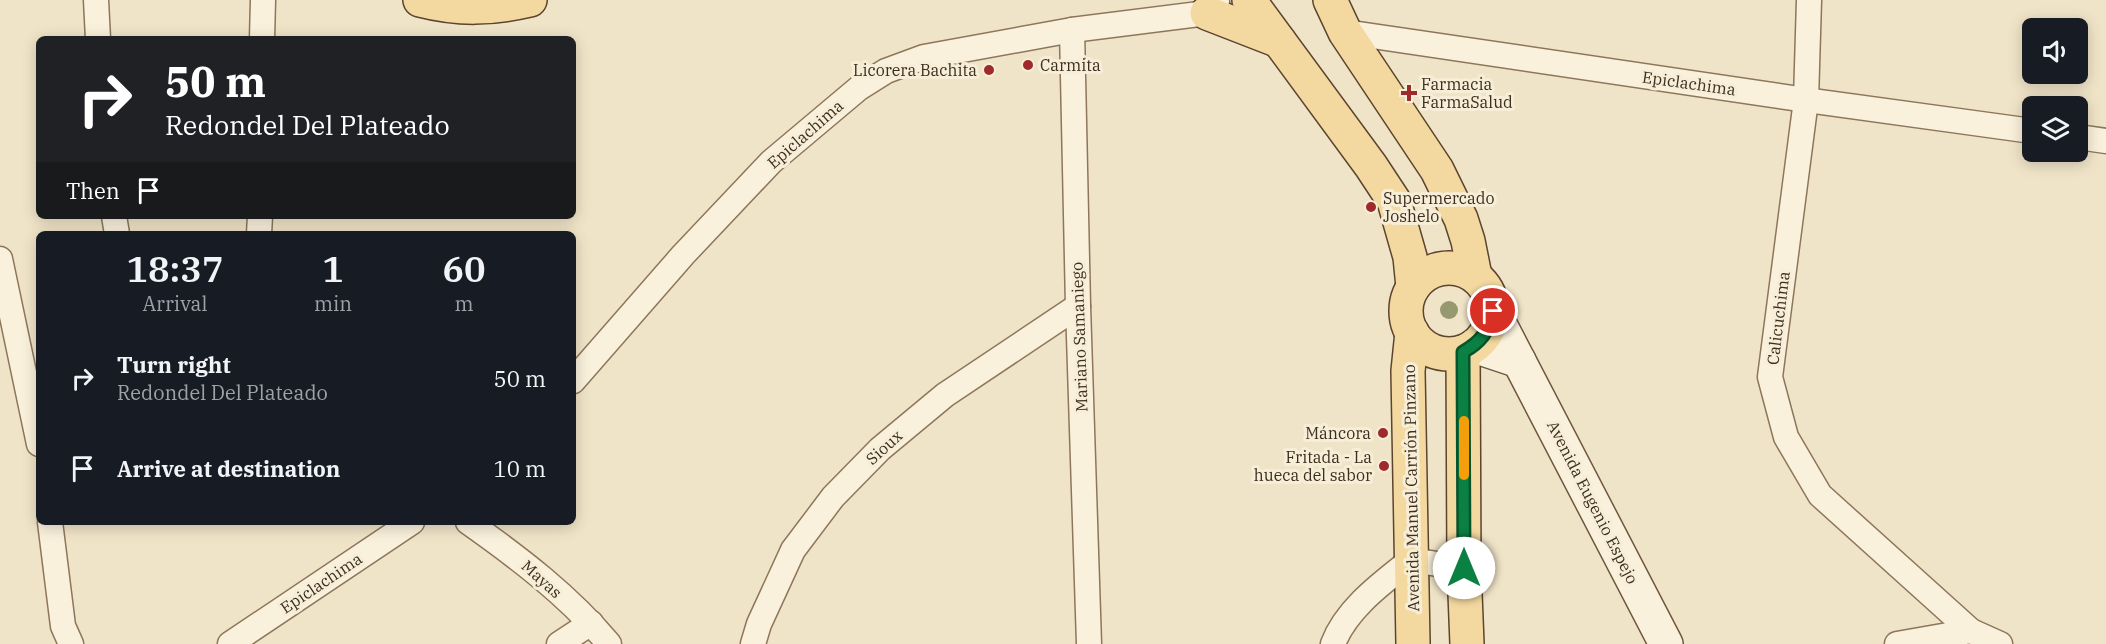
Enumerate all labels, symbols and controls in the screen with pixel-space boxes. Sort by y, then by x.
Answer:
map controls [2022,18,2088,162]
button: sound [2022,18,2088,84]
text: 50 m [165,54,266,109]
place label: Carmita [1040,55,1101,75]
marker: Carmita [1021,58,1035,72]
icon: right [66,60,144,138]
place label: Licorera Bachita [853,60,977,80]
marker: Licorera Bachita [982,63,996,77]
street label: Epiclachima [1641,67,1737,99]
place label: Farmacia FarmaSalud [1421,74,1513,112]
marker: Farmacia FarmaSalud [1402,86,1416,100]
street label: Epiclachima [763,95,847,172]
button: layers [2022,96,2088,162]
text: Redondel Del Plateado [165,107,450,142]
icon: arrive [132,174,165,207]
text: Then [66,176,120,205]
place label: Supermercado Joshelo [1383,188,1495,226]
marker: Supermercado Joshelo [1364,200,1378,214]
text: 18:37 [126,245,224,292]
text: 1 [322,245,344,292]
text: 60 [442,245,486,292]
street label: Mariano Samaniego [1066,262,1092,412]
street label: Calicuchima [1762,270,1794,366]
pin [1467,285,1518,336]
text: Arrival [142,290,207,317]
text: min [314,290,352,317]
text: m [454,290,474,317]
icon: arrive [1476,294,1509,327]
text: Turn right [117,350,231,379]
icon: right [66,362,99,395]
text: 50 m [494,364,546,393]
street label: Avenida Manuel Carrión Pinzano [1399,364,1423,612]
text: Redondel Del Plateado [117,379,328,406]
street label: Avenida Eugenio Espejo [1543,417,1643,587]
place label: Máncora [1305,423,1371,443]
street label: Sioux [862,425,906,469]
marker: Máncora [1376,426,1390,440]
place label: Fritada - La hueca del sabor [1254,447,1372,485]
icon: arrive [66,452,99,485]
text: Arrive at destination [117,454,340,483]
text: 10 m [494,454,546,483]
marker: Fritada - La hueca del sabor [1377,459,1391,473]
position arrow [1432,536,1496,600]
street label: Epiclachima [276,548,366,618]
street label: Mayas [518,556,566,602]

